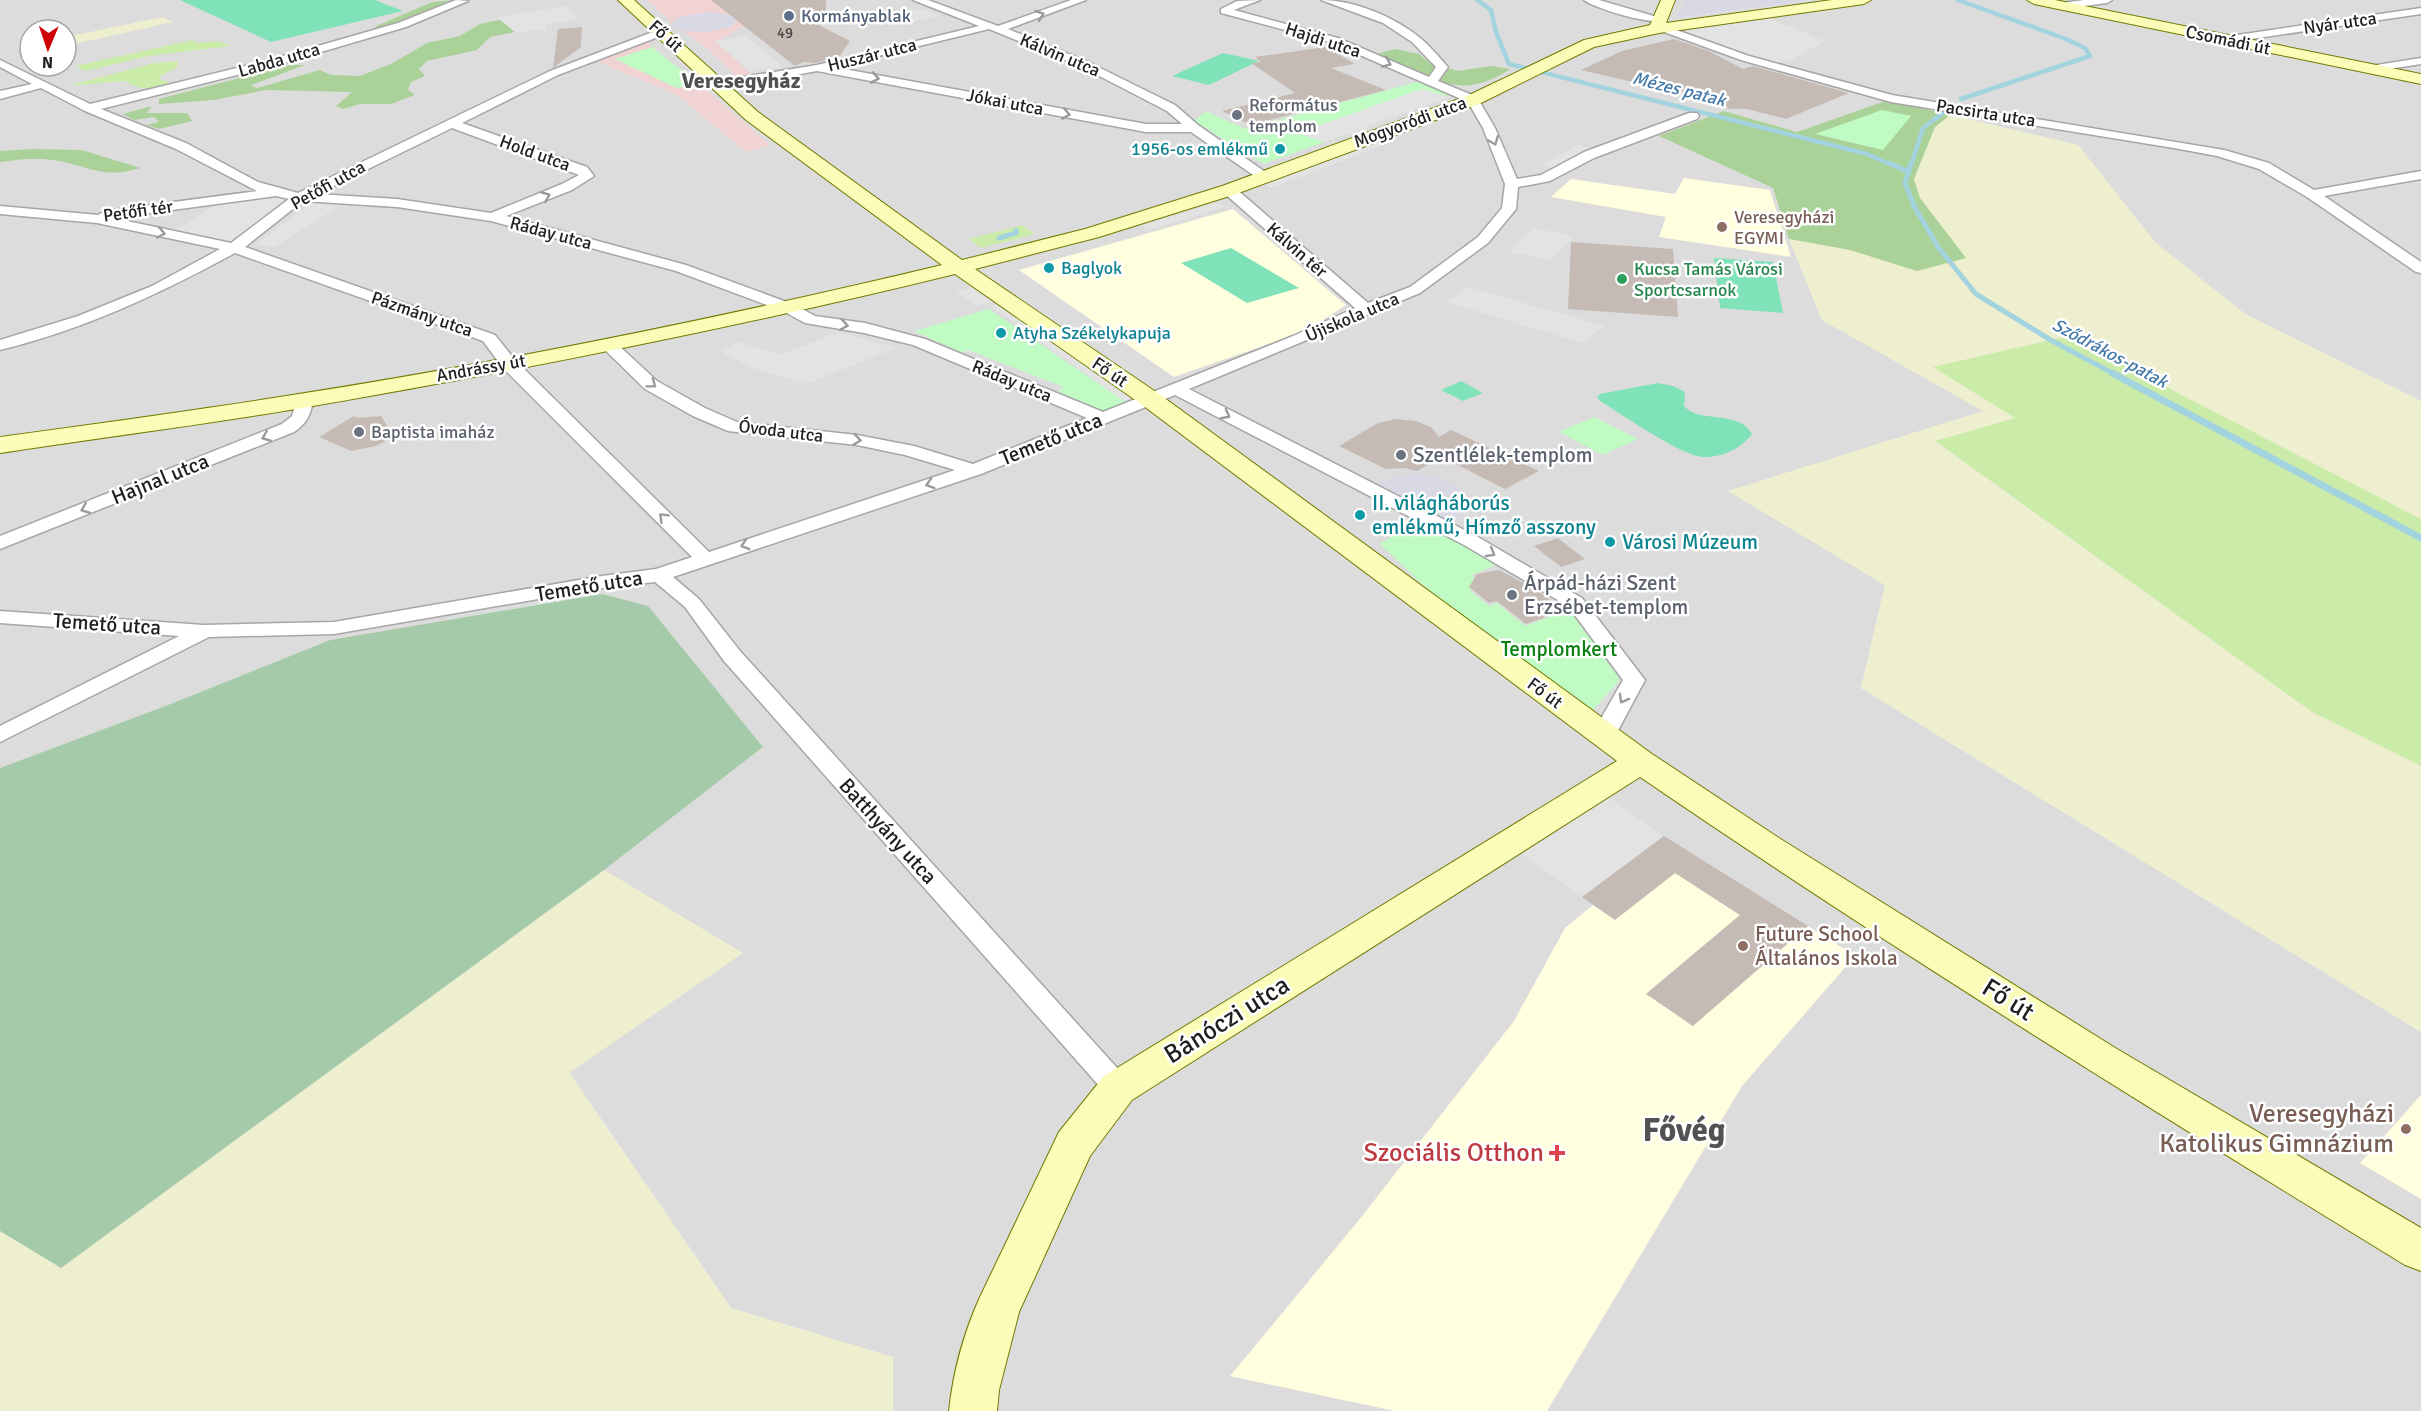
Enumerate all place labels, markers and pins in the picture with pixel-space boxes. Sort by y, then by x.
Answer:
place label: Kormányablak [801,5,911,27]
marker: Kormányablak [782,9,796,23]
place label: Református templom [1249,94,1338,137]
marker: Református templom [1230,108,1244,122]
place label: 1956-os emlékmű [1131,138,1268,160]
marker: 1956-os emlékmű [1273,142,1287,156]
place label: Veresegyházi EGYMI [1734,206,1834,249]
marker: Veresegyházi EGYMI [1715,220,1729,234]
place label: Baglyok [1061,257,1122,279]
place label: Kucsa Tamás Városi Sportcsarnok [1634,258,1783,301]
marker: Baglyok [1042,261,1056,275]
marker: Kucsa Tamás Városi Sportcsarnok [1615,272,1629,286]
place label: Atyha Székelykapuja [1013,322,1171,344]
marker: Atyha Székelykapuja [994,326,1008,340]
place label: Baptista imaház [371,421,494,443]
marker: Baptista imaház [352,425,366,439]
place label: Szentlélek-templom [1413,442,1592,468]
marker: Szentlélek-templom [1394,448,1408,462]
place label: II. világháborús emlékmű, Hímző asszony [1372,490,1596,540]
marker: II. világháborús emlékmű, Hímző asszony [1353,508,1367,522]
place label: Városi Múzeum [1622,529,1758,555]
marker: Városi Múzeum [1603,535,1617,549]
place label: Árpád-házi Szent Erzsébet-templom [1524,570,1688,620]
marker: Árpád-házi Szent Erzsébet-templom [1505,588,1519,602]
place label: Future School Általános Iskola [1755,921,1898,971]
marker: Future School Általános Iskola [1736,939,1750,953]
place label: Veresegyházi Katolikus Gimnázium [2159,1098,2394,1160]
marker: Veresegyházi Katolikus Gimnázium [2399,1122,2413,1136]
place label: Szociális Otthon [1363,1137,1544,1169]
marker: Szociális Otthon [1548,1144,1566,1162]

